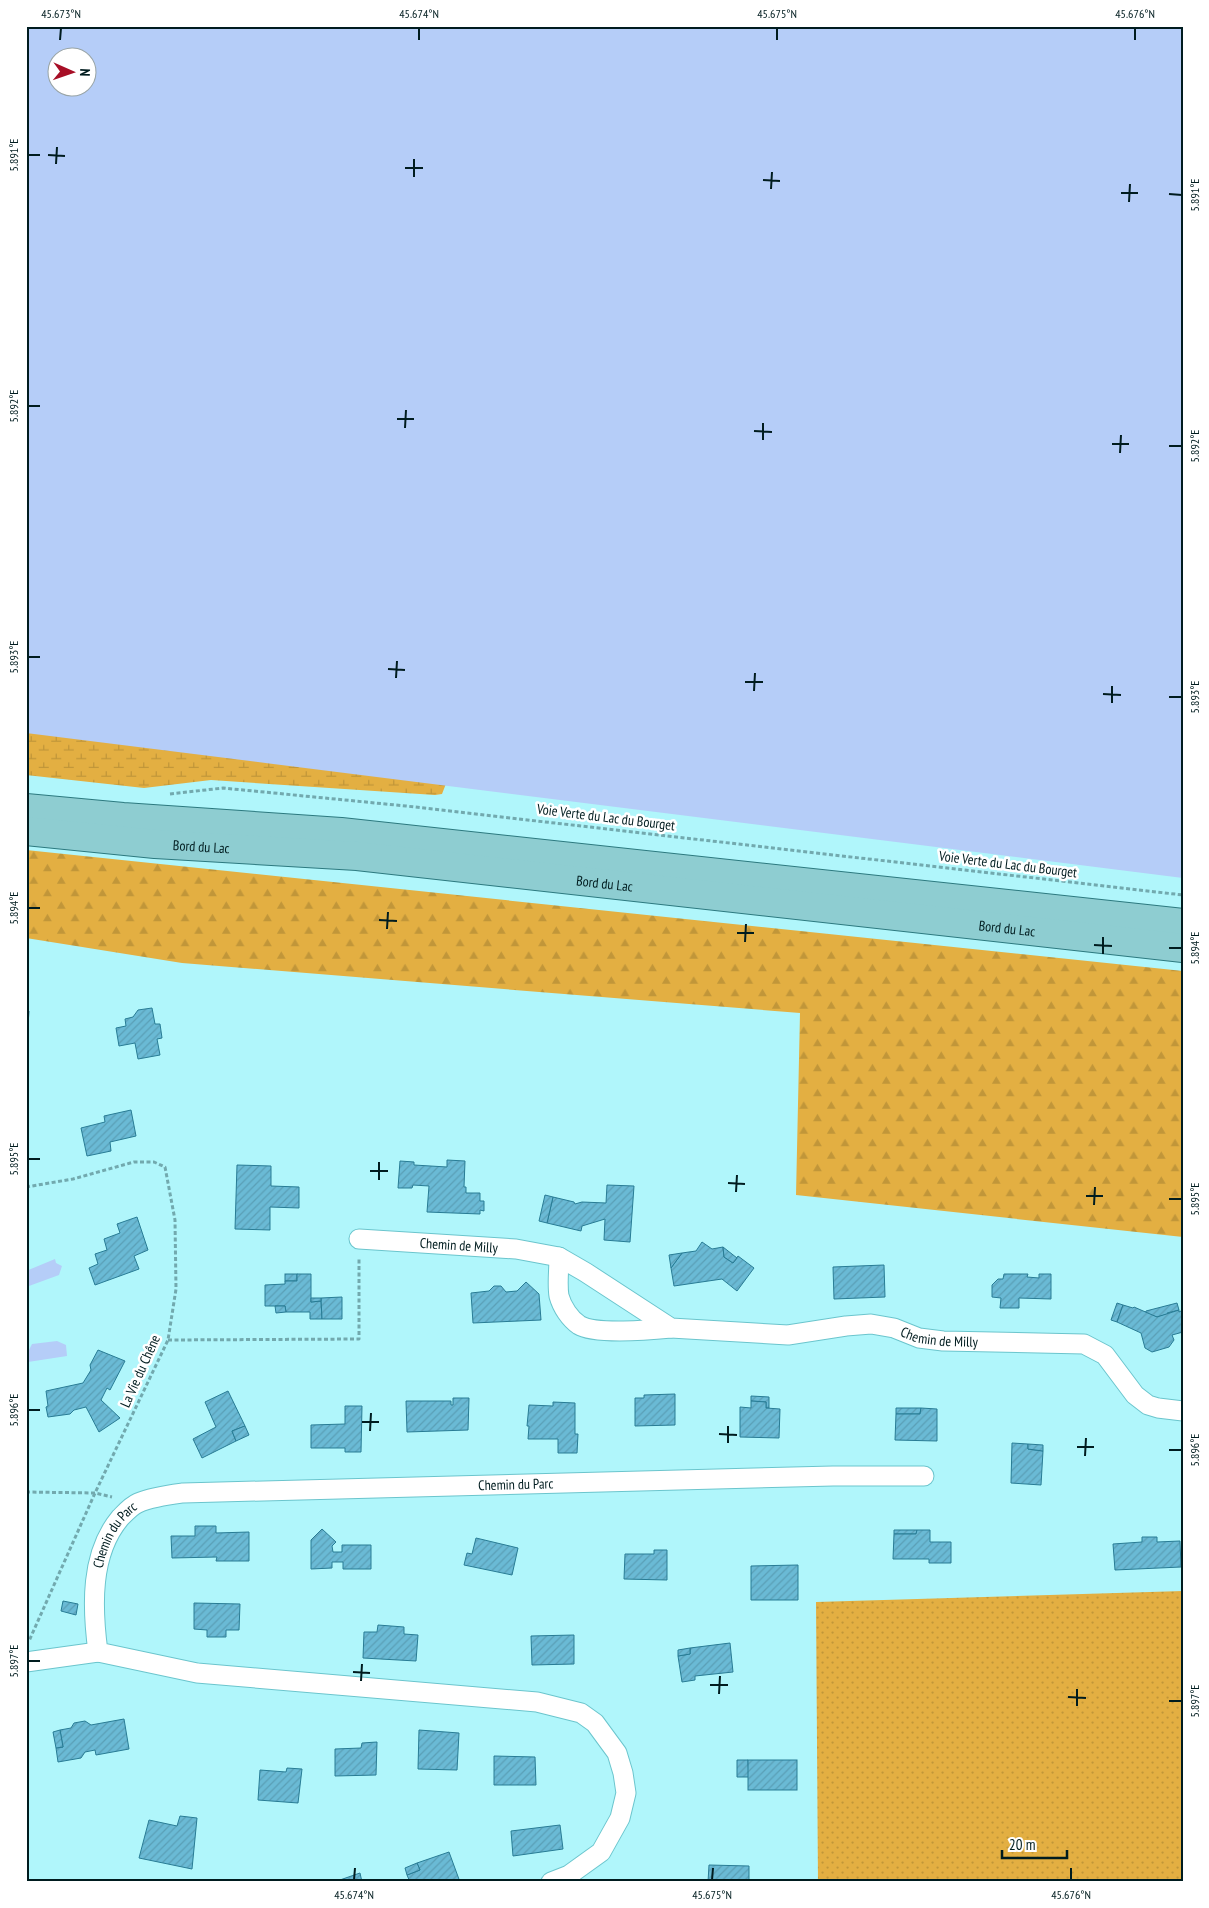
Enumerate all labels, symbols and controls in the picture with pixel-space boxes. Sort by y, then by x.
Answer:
text: 45.673°N [41,6,81,21]
text: 45.674°N [399,6,439,21]
text: 45.675°N [757,6,797,21]
text: 45.676°N [1115,6,1155,21]
north arrow [48,48,98,98]
text: N [76,68,94,77]
text: 5.891°E [6,139,21,172]
text: 5.891°E [1187,179,1202,212]
text: 5.892°E [6,390,21,423]
text: 5.892°E [1187,430,1202,463]
text: 5.893°E [6,641,21,674]
text: 5.893°E [1187,681,1202,714]
street label: Voie Verte du Lac du Bourget [535,799,676,834]
street label: Bord du Lac [172,836,230,857]
street label: Voie Verte du Lac du Bourget [937,846,1078,881]
street label: Bord du Lac [575,871,634,896]
text: 5.894°E [6,892,21,925]
street label: Bord du Lac [978,916,1036,940]
text: 5.894°E [1187,932,1202,965]
text: 5.895°E [6,1143,21,1176]
text: 5.895°E [1187,1183,1202,1216]
street label: Chemin de Milly [419,1234,499,1257]
street label: Chemin de Milly [898,1323,979,1351]
street label: La Vie du Chêne [116,1332,164,1410]
text: 5.896°E [6,1394,21,1427]
text: 5.896°E [1187,1434,1202,1467]
street label: Chemin du Parc [478,1474,554,1494]
street label: Chemin du Parc [89,1497,140,1570]
text: 5.897°E [6,1645,21,1678]
text: 5.897°E [1187,1685,1202,1718]
scale bar [1002,1828,1066,1860]
text: 20 m [1009,1835,1035,1854]
text: 45.674°N [334,1887,374,1902]
text: 45.675°N [692,1887,732,1902]
text: 45.676°N [1051,1887,1091,1902]

